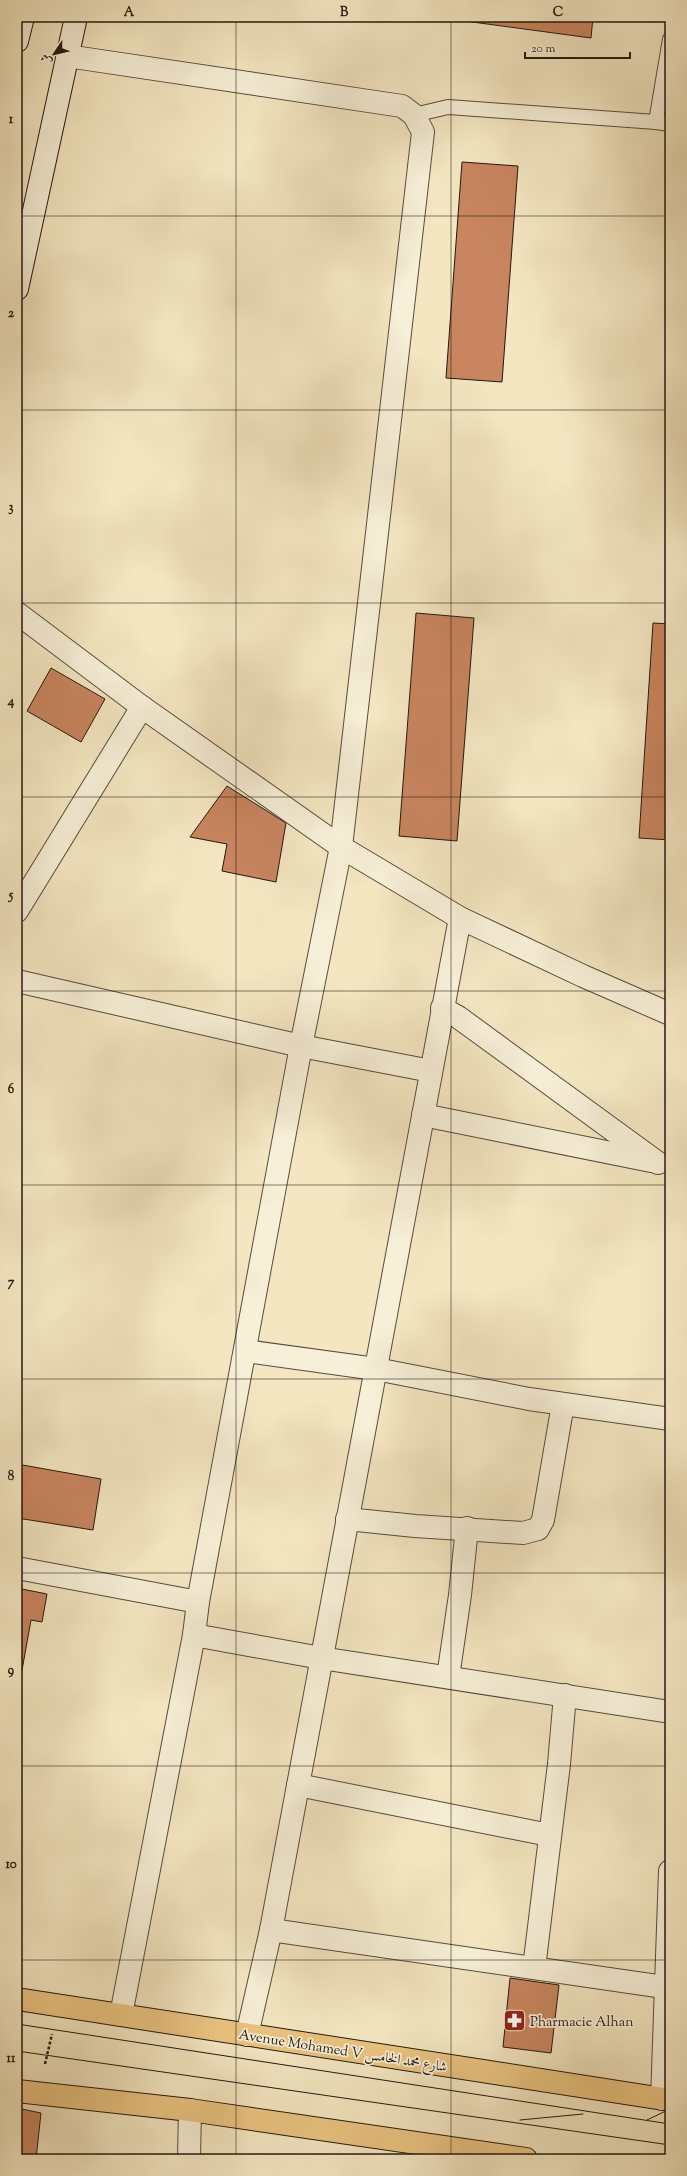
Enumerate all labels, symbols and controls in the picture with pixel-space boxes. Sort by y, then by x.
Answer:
text: A [124,4,135,22]
text: B [340,4,349,22]
text: C [553,4,563,22]
north arrow [34,34,74,74]
scale bar [525,34,630,60]
text: 20 m [531,40,556,58]
text: ش [37,50,56,68]
text: 1 [9,111,14,129]
text: 2 [8,305,15,323]
text: 3 [8,499,14,517]
text: 4 [7,693,15,711]
text: 5 [8,887,14,905]
text: 6 [8,1081,15,1099]
text: 7 [8,1274,15,1292]
text: 8 [8,1468,15,1486]
text: 9 [8,1662,15,1680]
text: 10 [5,1856,17,1874]
pharmacy icon: Pharmacie Alhan [502,2008,528,2034]
place label: Pharmacie Alhan [530,2013,633,2033]
street label: Avenue Mohamed V شارع محمد الخامس [237,2026,448,2078]
text: 11 [7,2050,16,2068]

